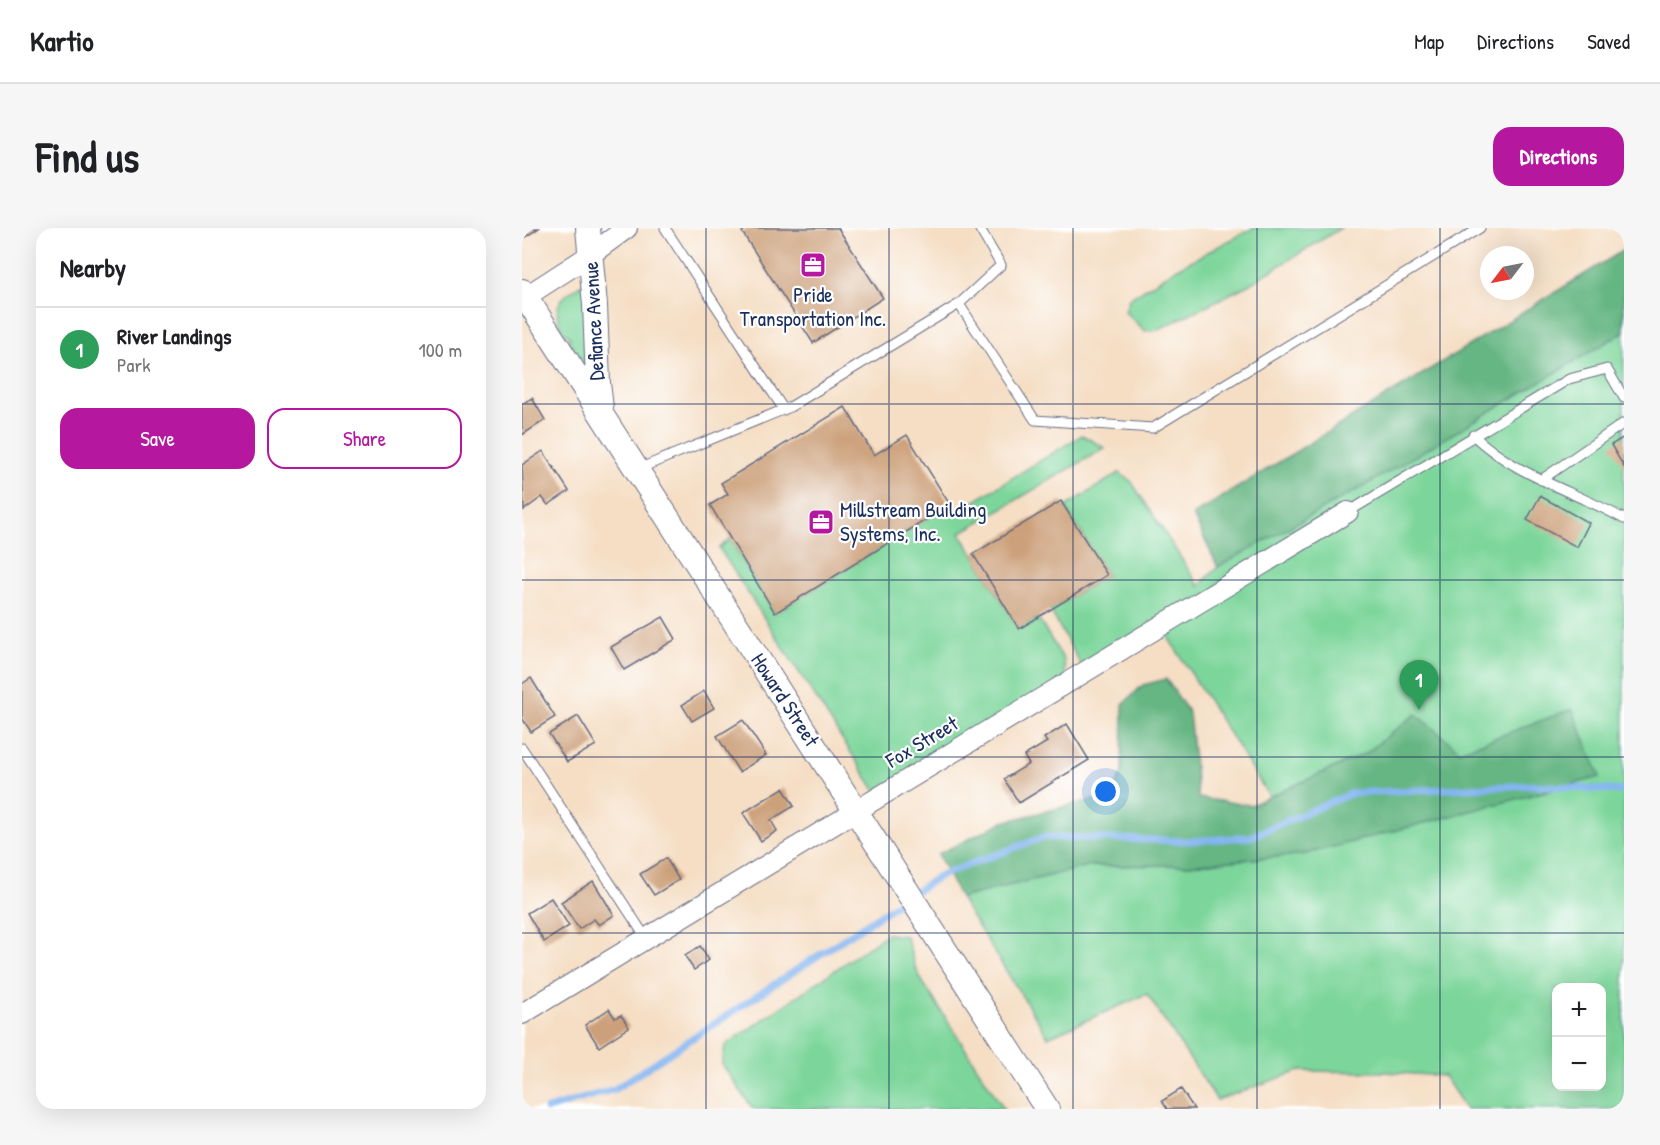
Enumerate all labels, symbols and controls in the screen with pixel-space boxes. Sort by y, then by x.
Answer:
text: Kartio [30,22,94,60]
text: Map [1414,27,1444,56]
text: Directions [1477,27,1554,56]
text: Saved [1587,27,1630,56]
button: Directions [1493,127,1624,186]
text: Find us [36,128,139,185]
north arrow [1480,246,1534,300]
text: Nearby [60,250,126,285]
office icon: Pride Transportation Inc. [798,250,828,280]
street label: Defiance Avenue [576,261,611,381]
place label: Pride Transportation Inc. [740,280,886,333]
text: River Landings [117,321,231,351]
text: 1 [76,336,83,363]
text: 100 m [419,336,462,363]
text: Park [117,351,150,378]
button: Save [60,408,255,469]
button: Share [267,408,462,469]
place label: Millstream Building Systems, Inc. [840,495,986,548]
office icon: Millstream Building Systems, Inc. [806,507,836,537]
street label: Howard Street [744,647,827,753]
pin: 1 [1400,660,1438,710]
street label: Fox Street [879,708,964,775]
your location [1091,777,1120,806]
map controls [1552,983,1606,1091]
button: + [1552,983,1606,1037]
button: − [1552,1037,1606,1091]

